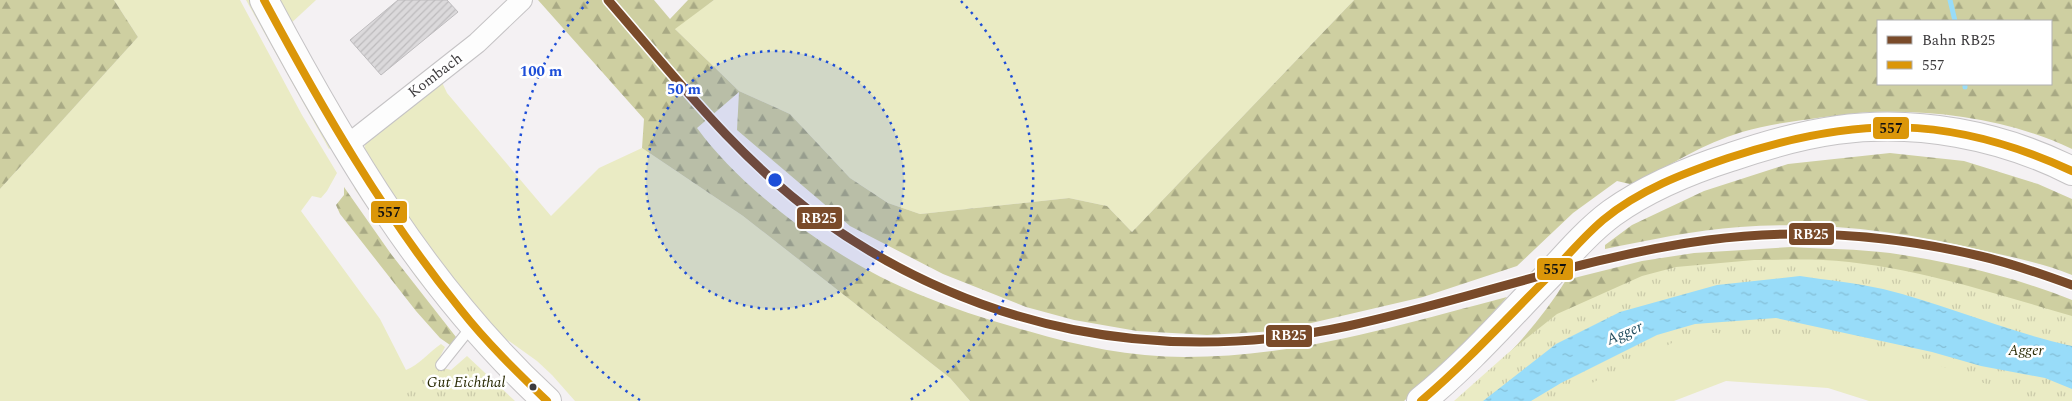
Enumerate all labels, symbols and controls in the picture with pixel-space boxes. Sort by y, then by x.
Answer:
legend [1877,20,2052,85]
text: Bahn RB25 [1922,29,1995,52]
street label: Kombach [403,47,468,104]
text: 557 [1922,54,1945,77]
text: 100 m [520,60,563,83]
text: 50 m [667,78,702,101]
line badge: 557 [1872,116,1910,140]
text: 557 [1879,118,1903,139]
centre of rings [766,171,784,189]
line badge: 557 [370,200,408,224]
text: 557 [377,202,401,223]
line badge: RB25 [796,206,843,230]
text: RB25 [801,208,837,229]
line badge: RB25 [1788,222,1835,246]
text: RB25 [1793,224,1829,245]
line badge: 557 [1536,257,1574,281]
text: 557 [1543,259,1567,280]
water label: Agger [1601,314,1647,352]
line badge: RB25 [1265,324,1313,348]
text: RB25 [1271,325,1307,346]
park label: Agger [2007,339,2045,362]
park label: Gut Eichthal [427,371,505,394]
unlabelled marker [528,382,538,392]

